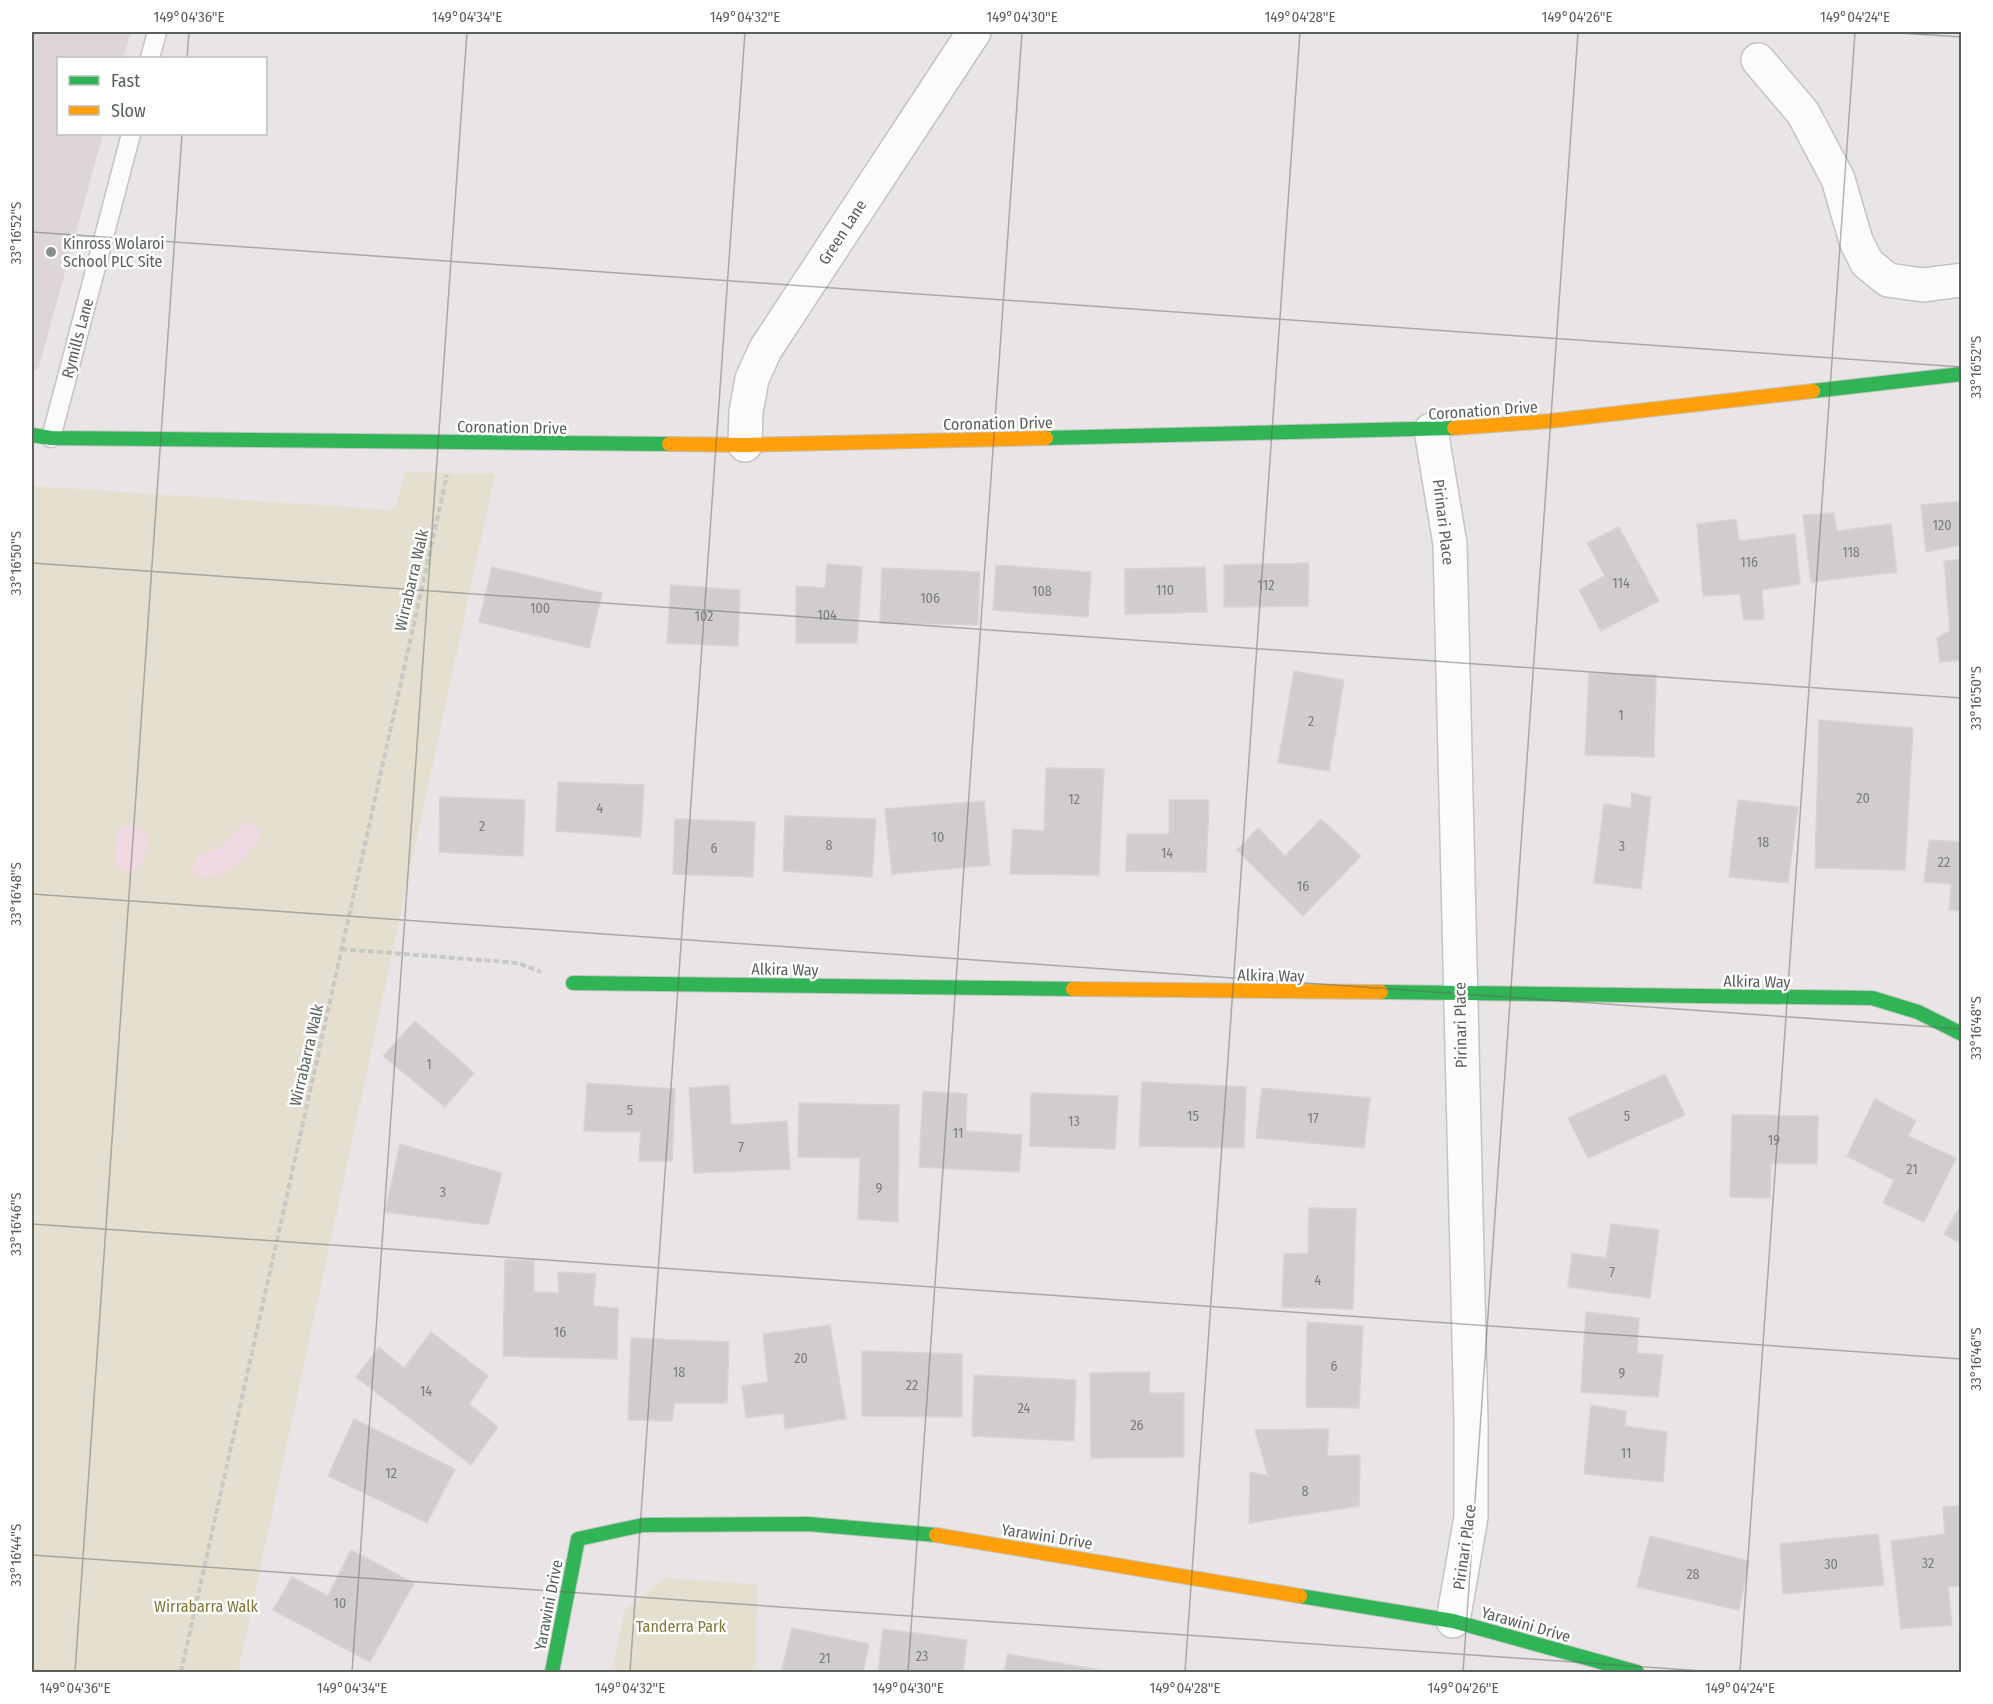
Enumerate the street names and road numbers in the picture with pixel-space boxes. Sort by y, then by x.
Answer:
street label: Green Lane [814,196,870,268]
street label: Rymills Lane [58,296,97,380]
street label: Coronation Drive [1428,397,1539,424]
street label: Coronation Drive [943,413,1053,434]
street label: Coronation Drive [457,417,567,438]
street label: Pirinari Place [1429,478,1458,566]
street label: Wirrabarra Walk [391,527,433,633]
street label: Alkira Way [751,959,820,980]
street label: Alkira Way [1237,965,1306,986]
street label: Alkira Way [1723,971,1792,992]
street label: Pirinari Place [1450,982,1471,1068]
street label: Wirrabarra Walk [286,1002,328,1108]
street label: Pirinari Place [1449,1503,1480,1591]
street label: Yarawini Drive [1000,1520,1094,1553]
street label: Yarawini Drive [530,1558,567,1652]
street label: Yarawini Drive [1479,1603,1573,1646]

